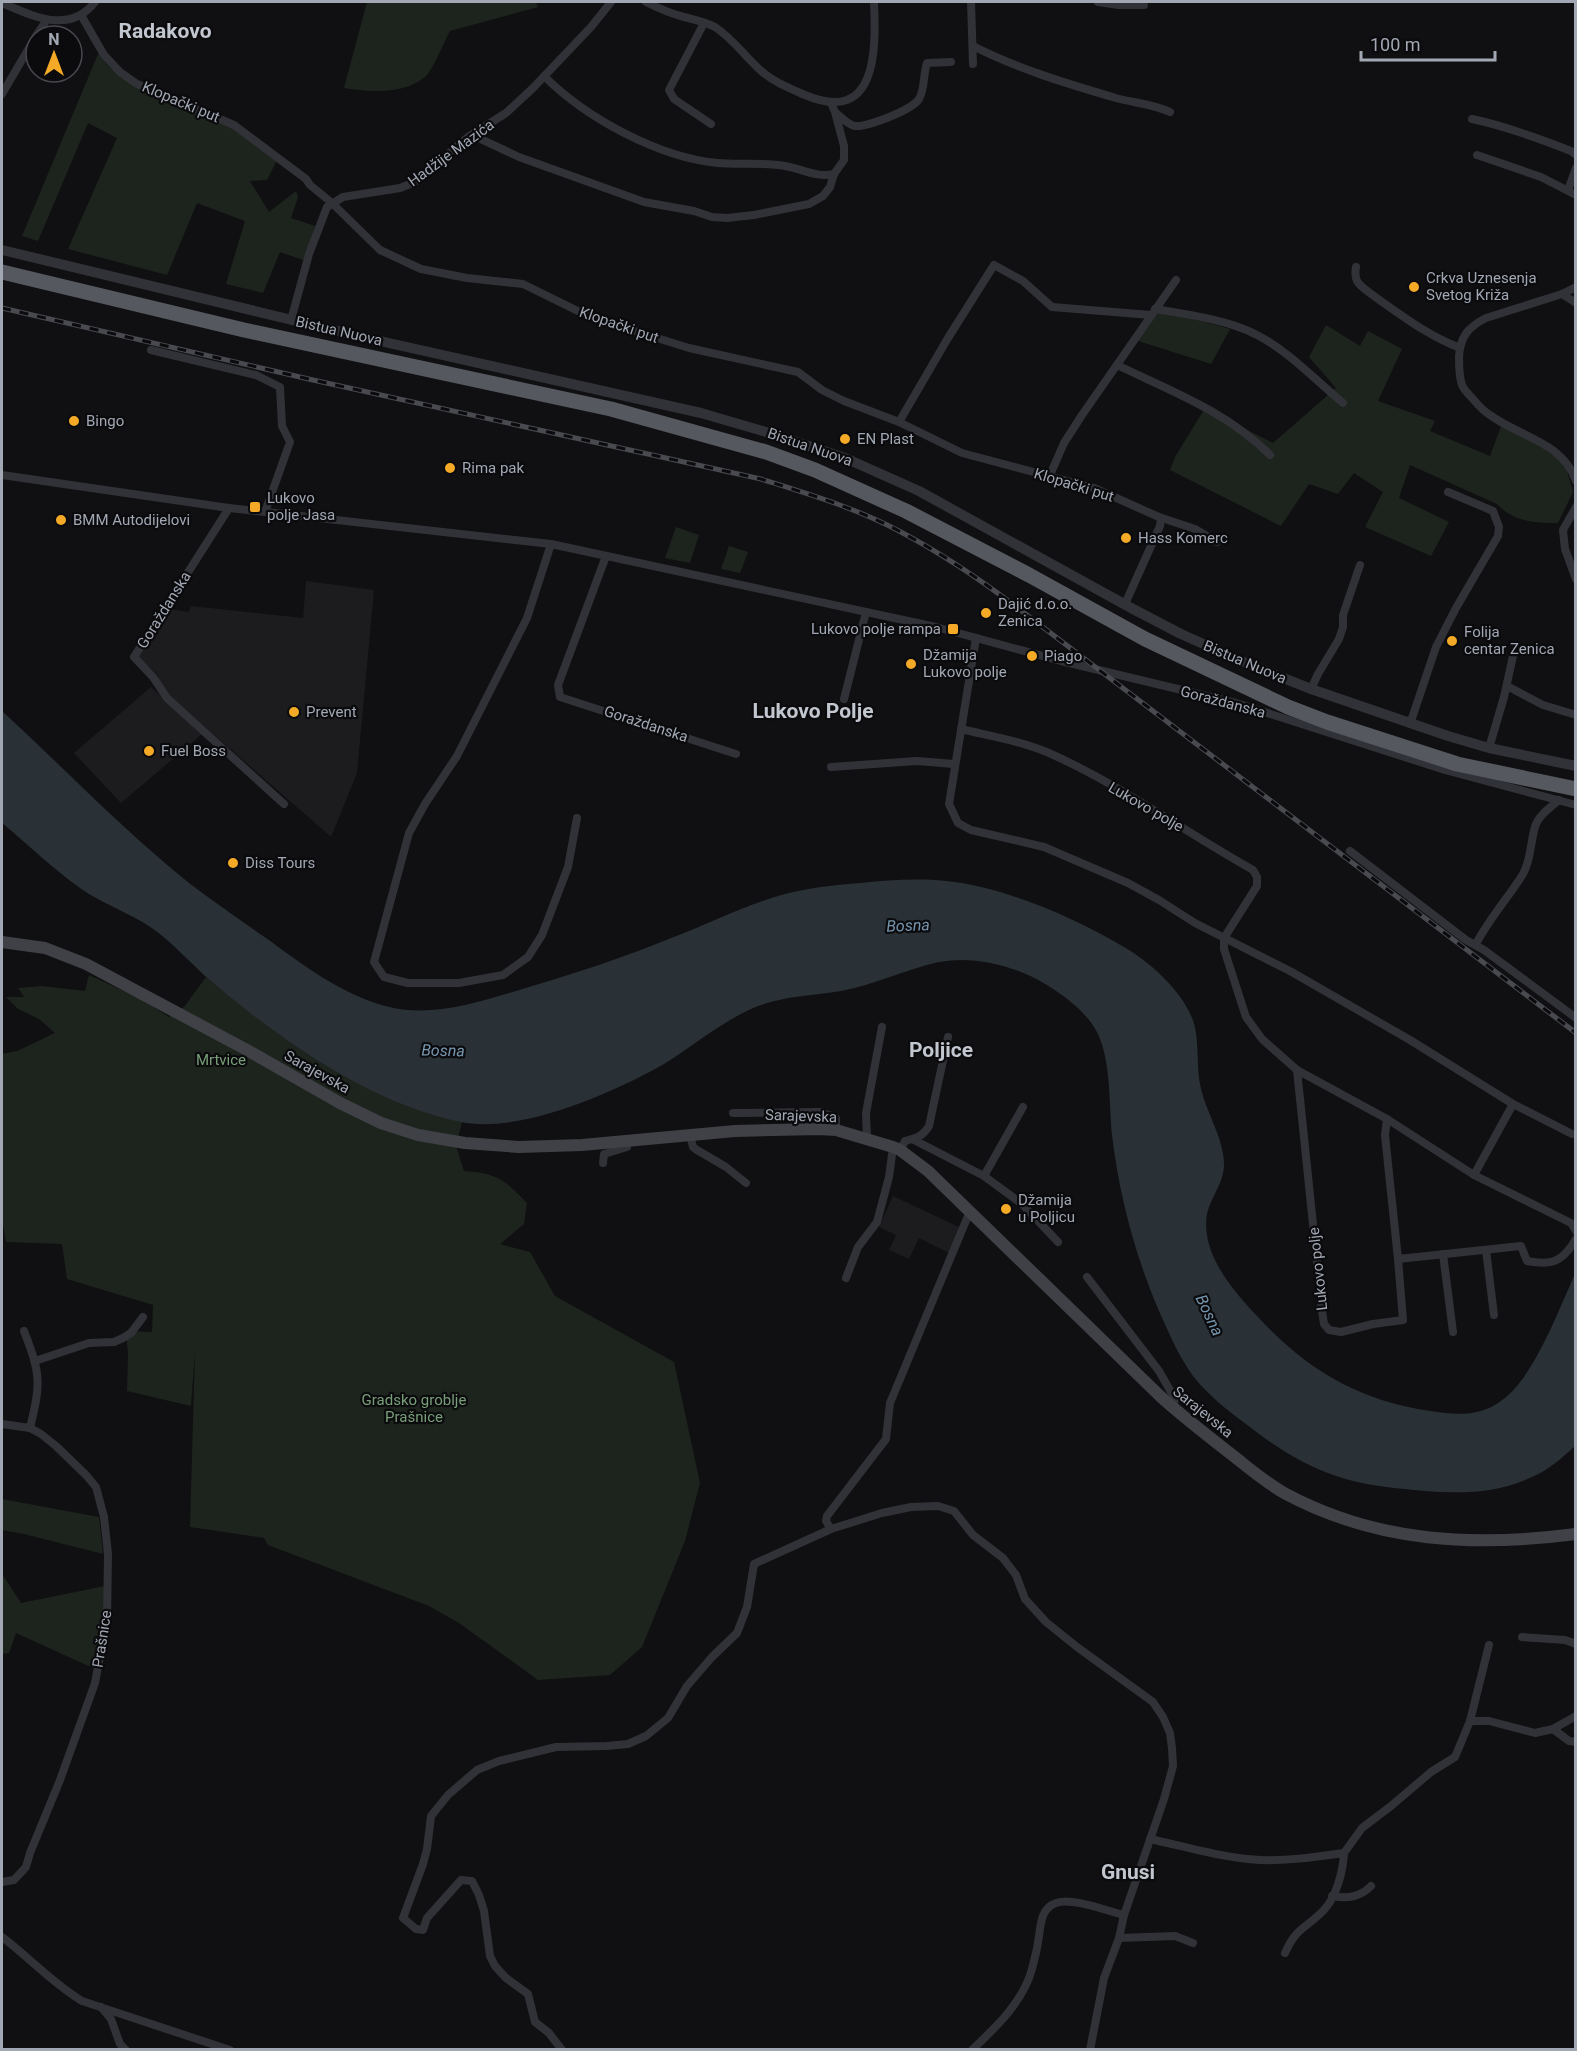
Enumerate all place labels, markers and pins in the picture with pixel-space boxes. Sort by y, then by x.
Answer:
place label: Crkva Uznesenja Svetog Križa [1426,269,1537,304]
marker: Crkva Uznesenja Svetog Križa [1407,280,1421,294]
place label: Bingo [86,412,124,430]
marker: Bingo [67,414,81,428]
place label: EN Plast [857,430,914,448]
marker: EN Plast [838,432,852,446]
place label: Rima pak [462,459,525,477]
marker: Rima pak [443,461,457,475]
place label: Lukovo polje Jasa [267,489,335,524]
marker: Lukovo polje Jasa [248,500,262,514]
place label: BMM Autodijelovi [73,511,190,529]
marker: BMM Autodijelovi [54,513,68,527]
place label: Hass Komerc [1138,529,1228,547]
marker: Hass Komerc [1119,531,1133,545]
place label: Dajić d.o.o. Zenica [998,595,1072,630]
marker: Dajić d.o.o. Zenica [979,606,993,620]
place label: Lukovo polje rampa [811,620,941,638]
marker: Lukovo polje rampa [946,622,960,636]
place label: Folija centar Zenica [1464,623,1555,658]
marker: Folija centar Zenica [1445,634,1459,648]
place label: Džamija Lukovo polje [923,646,1007,681]
place label: Piago [1044,647,1082,665]
marker: Piago [1025,649,1039,663]
marker: Džamija Lukovo polje [904,657,918,671]
place label: Prevent [306,703,357,721]
marker: Prevent [287,705,301,719]
place label: Fuel Boss [161,742,226,760]
marker: Fuel Boss [142,744,156,758]
place label: Diss Tours [245,854,315,872]
marker: Diss Tours [226,856,240,870]
place label: Džamija u Poljicu [1018,1191,1075,1226]
marker: Džamija u Poljicu [999,1202,1013,1216]

